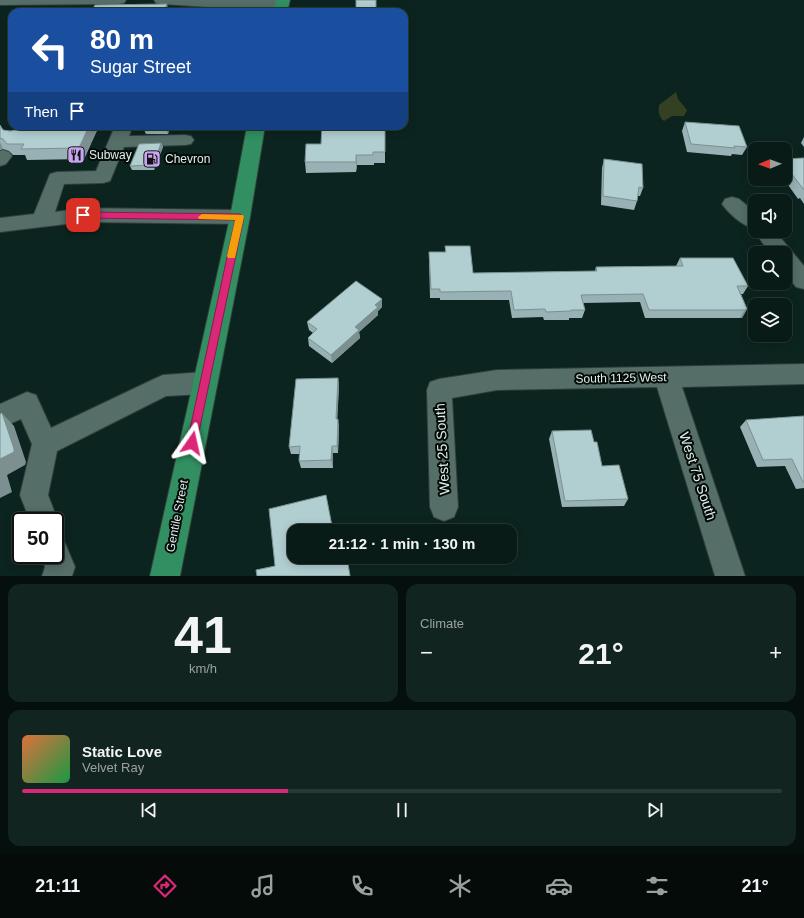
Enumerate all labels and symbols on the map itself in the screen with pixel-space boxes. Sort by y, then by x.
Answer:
north arrow [748,142,792,186]
restaurant icon: Subway [66,145,86,165]
place label: Subway [89,148,132,162]
fuel station icon: Chevron [142,149,162,169]
place label: Chevron [165,152,210,166]
pin [66,198,100,232]
street label: South 1125 West [575,370,667,386]
street label: West 25 South [432,403,452,495]
position arrow [171,422,213,464]
street label: West 75 South [676,430,720,522]
street label: Gentile Street [163,478,191,553]
speed limit sign: 50 [12,512,64,564]

